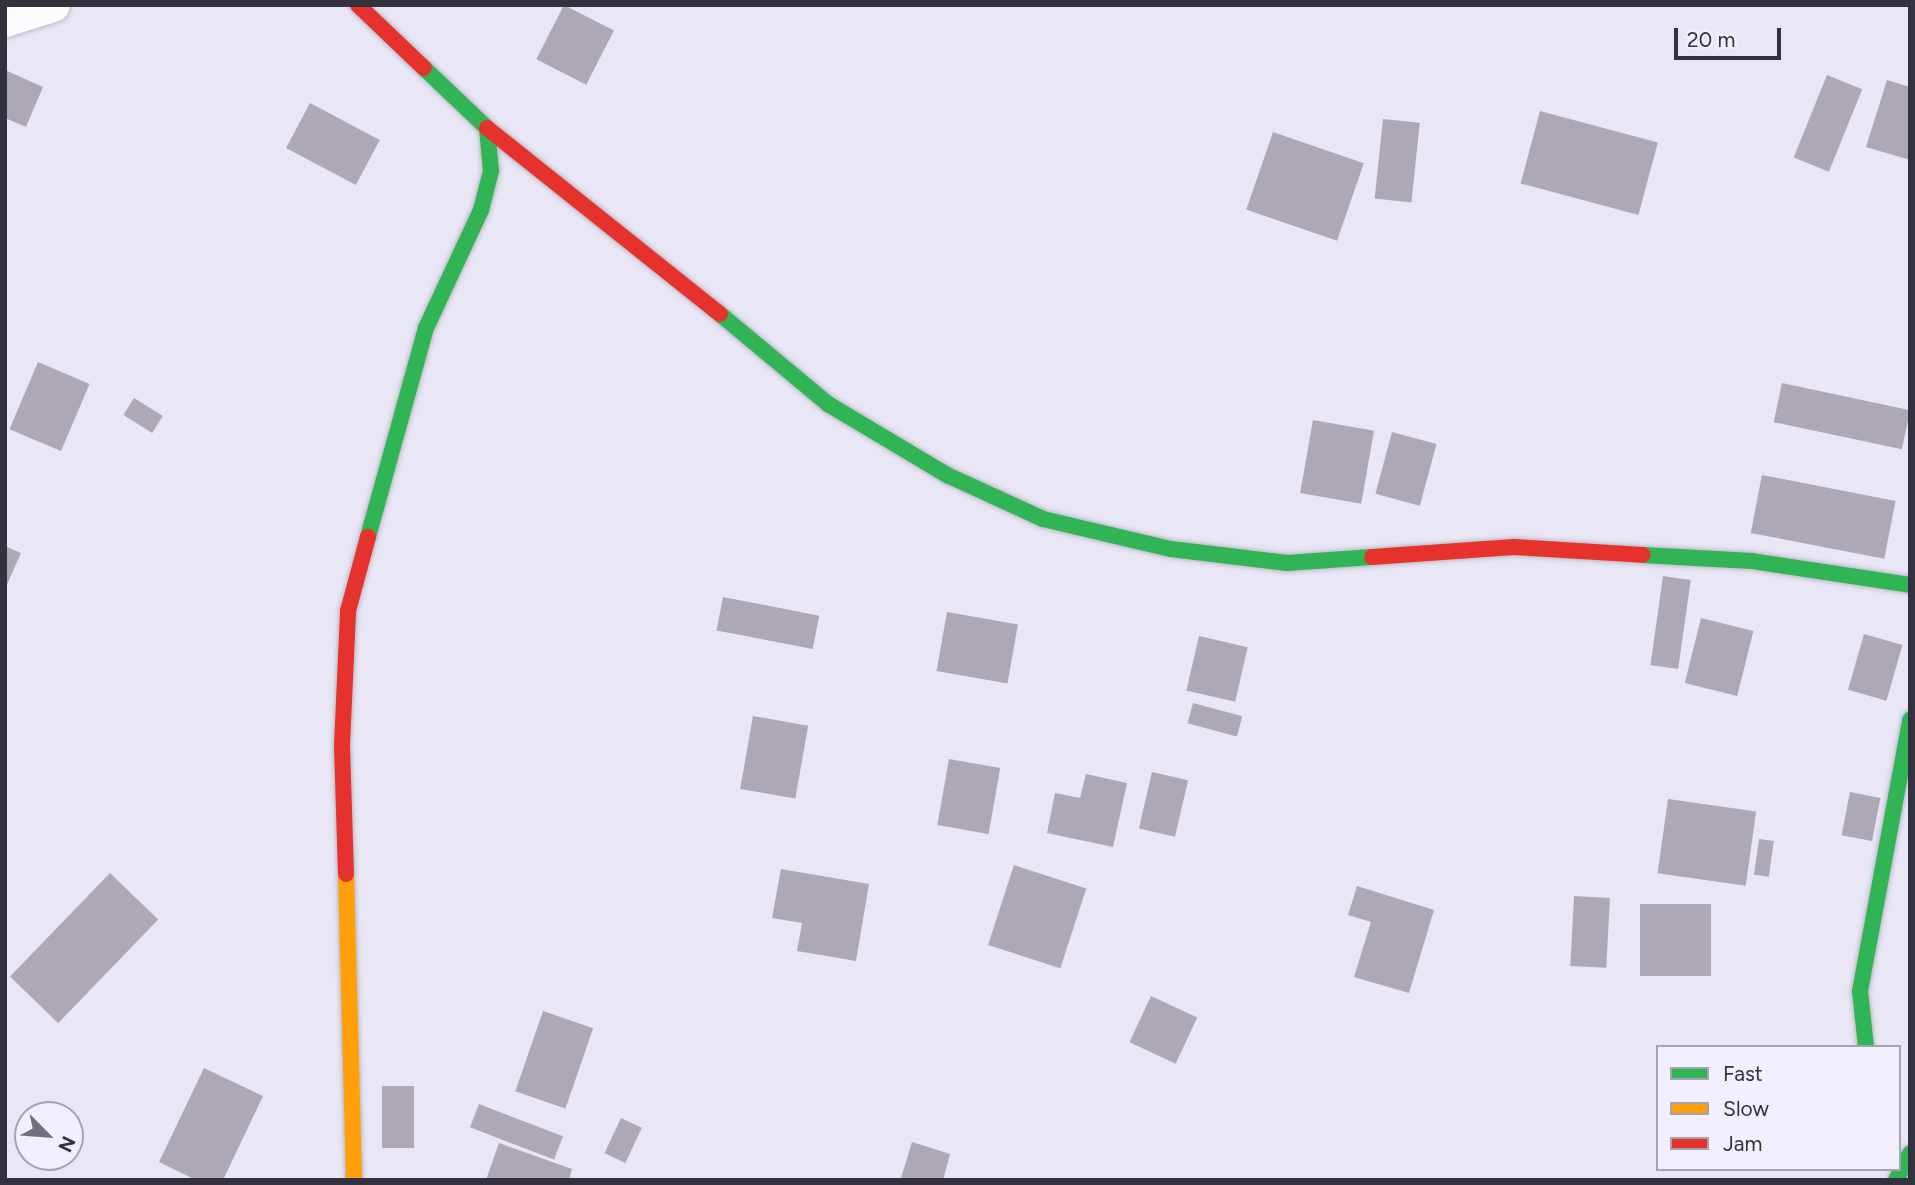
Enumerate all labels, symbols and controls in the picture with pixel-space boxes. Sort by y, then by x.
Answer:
scale bar [1677,14,1784,58]
text: 20 m [1687,27,1735,52]
legend [1656,1045,1901,1171]
text: Fast [1723,1061,1763,1086]
text: Slow [1723,1096,1769,1121]
north arrow [14,1101,84,1171]
text: Jam [1723,1131,1762,1156]
text: N [53,1133,80,1156]

